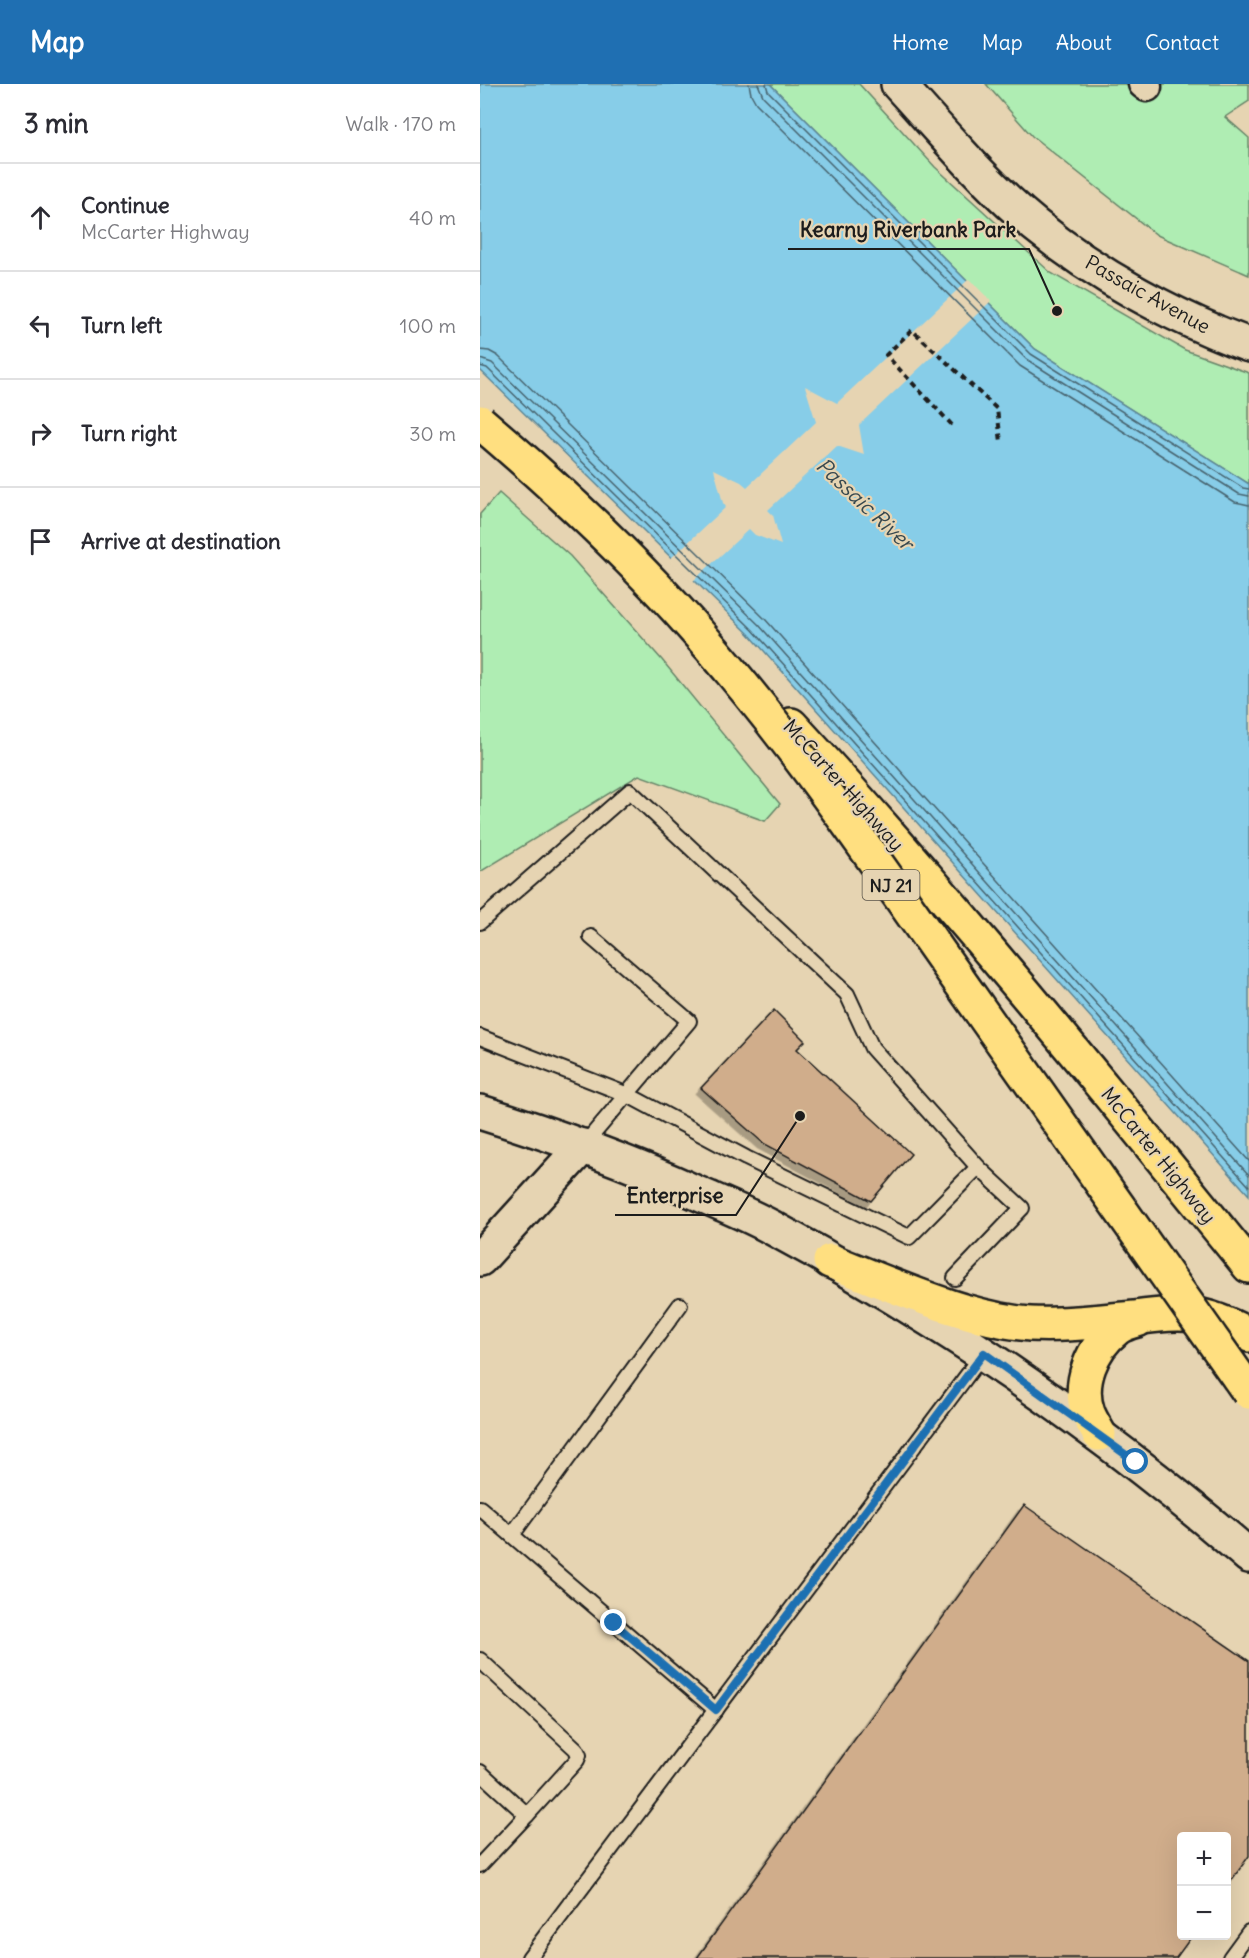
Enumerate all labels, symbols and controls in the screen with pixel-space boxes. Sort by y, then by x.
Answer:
text: Map [30,24,84,60]
text: Home [892,29,949,56]
text: Map [982,29,1023,56]
text: About [1056,29,1112,56]
text: Contact [1145,29,1219,56]
text: 3 min [24,107,89,140]
text: Walk · 170 m [345,111,456,136]
text: Continue [81,191,170,219]
icon: ahead [24,201,57,234]
text: 40 m [409,205,456,230]
callout: Kearny Riverbank Park [788,210,1029,249]
text: Kearny Riverbank Park [800,216,1016,243]
text: McCarter Highway [81,219,250,244]
street label: Passaic Avenue [1081,249,1215,339]
icon: left [24,309,57,342]
text: Turn left [81,311,162,339]
text: 100 m [399,313,456,338]
icon: right [24,417,57,450]
text: Turn right [81,419,177,447]
text: 30 m [409,421,456,446]
water label: Passaic River [811,452,921,558]
icon: arrive [24,525,57,558]
text: Arrive at destination [81,527,281,555]
street label: McCarter Highway [778,714,910,856]
road number: NJ 21 [862,870,920,900]
street label: McCarter Highway [1096,1082,1222,1228]
callout: Enterprise [615,1176,736,1215]
text: Enterprise [626,1182,724,1209]
route start [1122,1448,1148,1474]
route end [600,1609,626,1635]
map controls [1177,1832,1231,1940]
button: + [1177,1832,1231,1886]
button: − [1177,1886,1231,1940]

